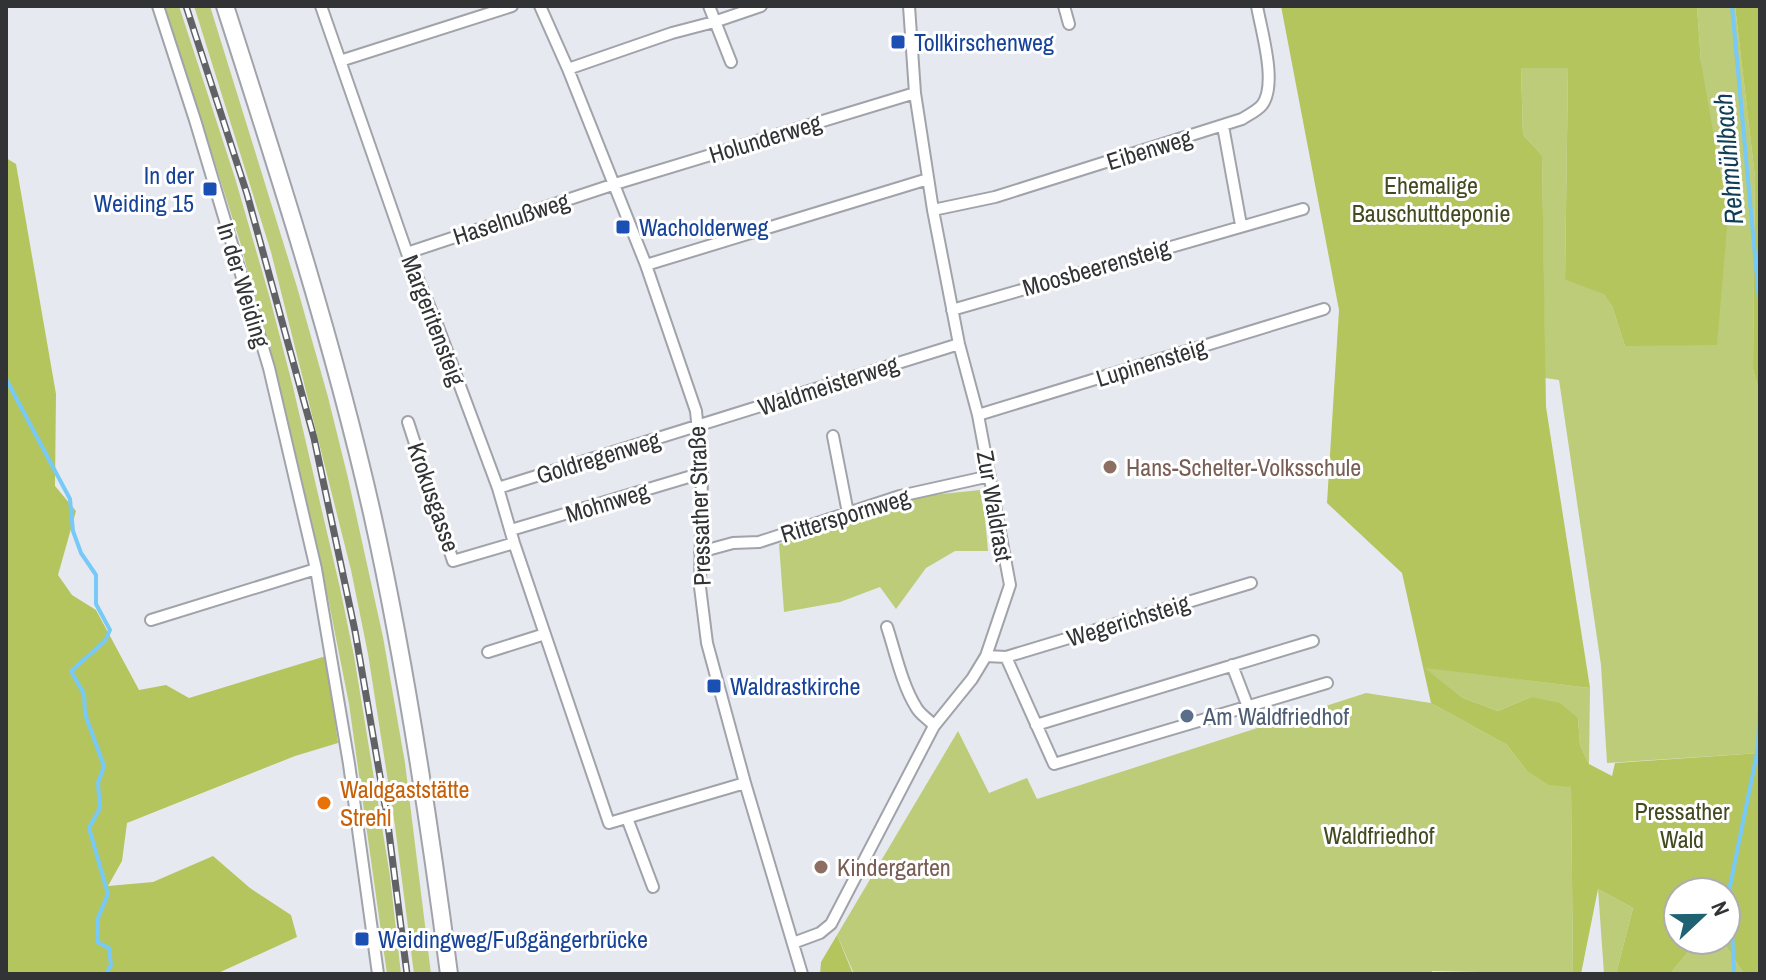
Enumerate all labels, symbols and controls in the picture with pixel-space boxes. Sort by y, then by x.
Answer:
place label: Tollkirschenweg [914,26,1054,58]
marker: Tollkirschenweg [889,33,907,51]
water label: Rehmühlbach [1705,92,1751,226]
street label: Holunderweg [705,106,825,170]
street label: Eibenweg [1102,121,1196,177]
place label: In der Weiding 15 [94,159,194,219]
park label: Ehemalige Bauschuttdeponie [1352,169,1510,229]
marker: In der Weiding 15 [201,180,219,198]
street label: Haselnußweg [449,184,573,252]
place label: Wacholderweg [639,211,768,243]
marker: Wacholderweg [614,218,632,236]
street label: In der Weiding [210,219,278,351]
street label: Moosbeerensteig [1018,231,1174,303]
street label: Margeritensteig [394,250,474,390]
street label: Lupinensteig [1092,330,1210,394]
street label: Waldmeisterweg [754,347,902,423]
street label: Goldregenweg [532,423,664,491]
street label: Pressather Straße [680,426,718,586]
street label: Krokusgasse [400,438,468,556]
street label: Zur Waldrast [970,448,1021,564]
place label: Hans-Schelter-Volksschule [1126,451,1361,483]
marker: Hans-Schelter-Volksschule [1101,458,1119,476]
street label: Mohnweg [562,474,653,530]
street label: Ritterspornweg [777,480,914,550]
street label: Wegerichsteig [1063,586,1193,654]
place label: Waldrastkirche [730,670,861,702]
marker: Waldrastkirche [705,677,723,695]
place label: Am Waldfriedhof [1202,700,1349,732]
marker: Am Waldfriedhof [1178,707,1196,725]
place label: Waldgaststätte Strehl [340,773,469,833]
marker: Waldgaststätte Strehl [315,794,333,812]
park label: Pressather Wald [1634,795,1730,855]
park label: Waldfriedhof [1324,819,1435,851]
place label: Kindergarten [837,851,951,883]
marker: Kindergarten [812,858,830,876]
north arrow [1662,876,1742,956]
text: N [1704,897,1737,920]
place label: Weidingweg/Fußgängerbrücke [378,923,648,955]
marker: Weidingweg/Fußgängerbrücke [353,930,371,948]

